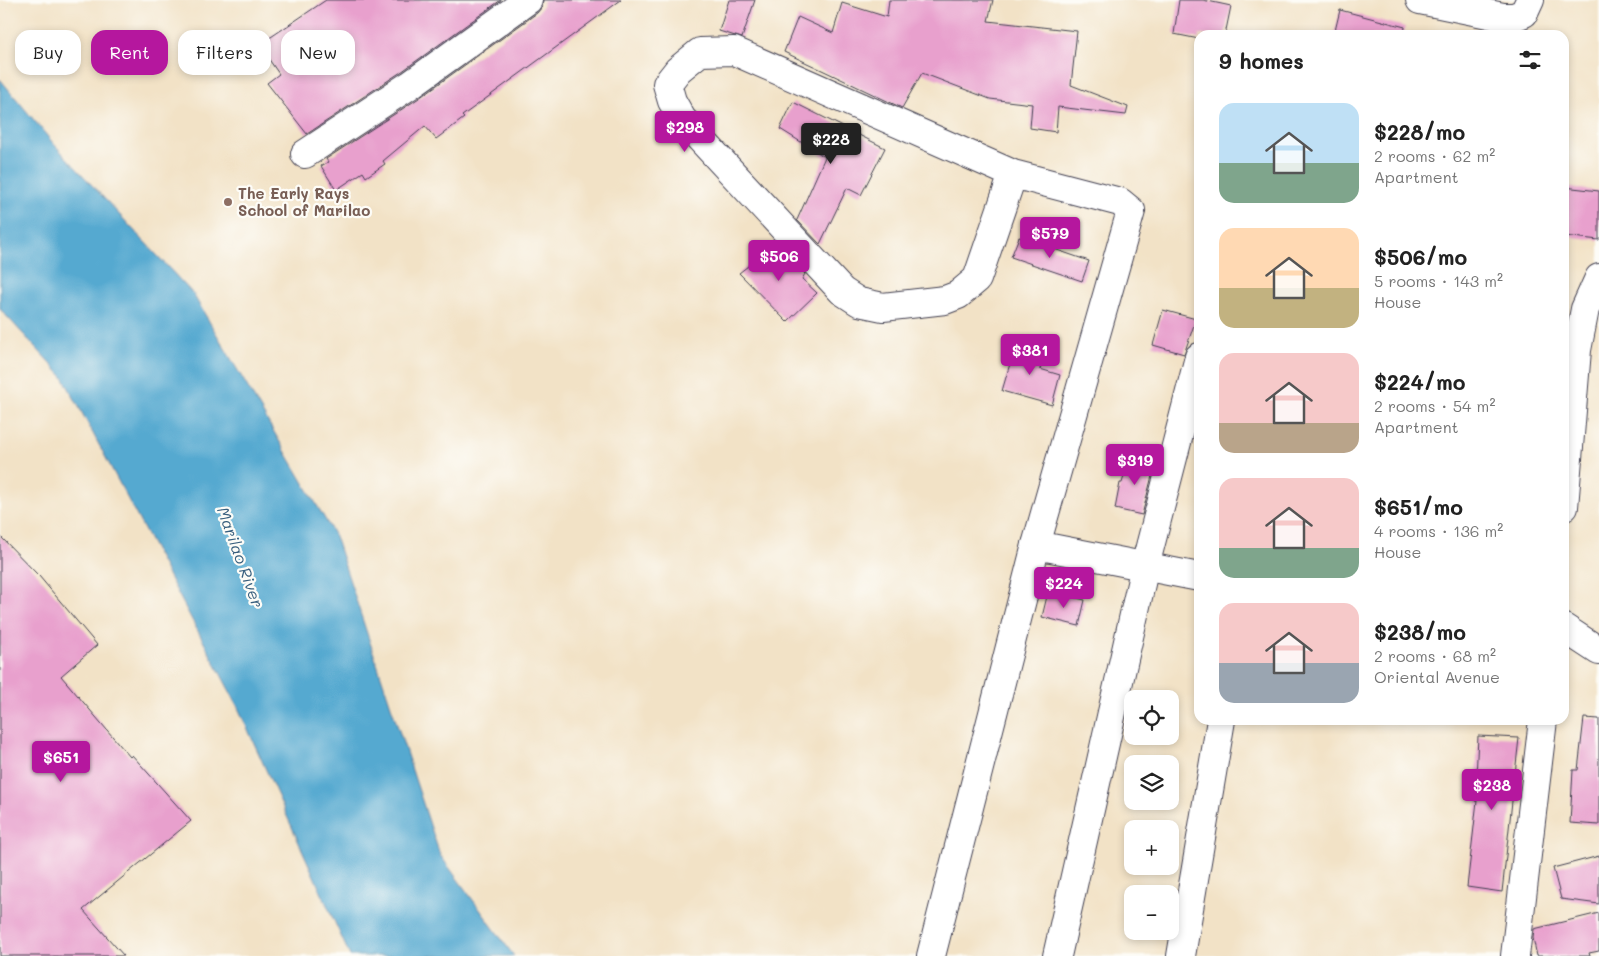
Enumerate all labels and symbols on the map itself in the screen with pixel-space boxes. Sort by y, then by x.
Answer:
pin: $298 [655,110,715,153]
pin: $228 [801,122,861,165]
place label: The Early Rays School of Marilao [238,183,370,220]
marker: The Early Rays School of Marilao [222,196,234,208]
pin: $579 [1020,216,1080,259]
pin: $506 [749,240,809,282]
pin: $381 [1000,334,1060,376]
pin: $319 [1105,444,1165,486]
water label: Marilao River [213,504,269,610]
pin: $224 [1034,566,1094,609]
pin: $651 [31,740,91,783]
pin: $238 [1462,768,1522,811]

